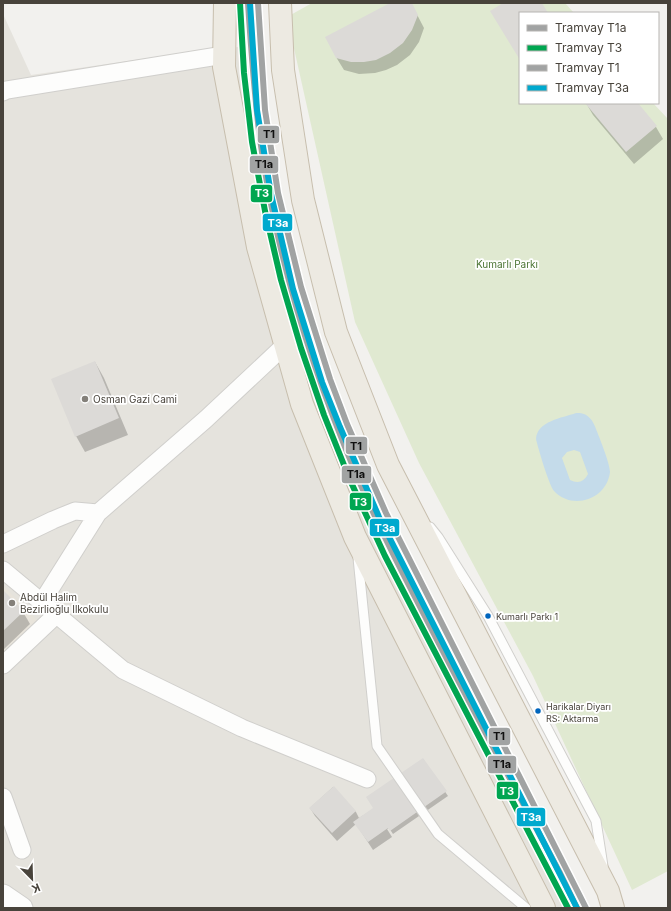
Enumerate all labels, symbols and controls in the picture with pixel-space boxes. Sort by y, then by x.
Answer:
legend [519,12,659,104]
text: Tramvay T1a [555,20,626,35]
text: Tramvay T3 [555,40,622,55]
text: Tramvay T1 [555,60,620,75]
text: Tramvay T3a [555,80,629,95]
line badge: T1 [257,125,280,144]
text: T1 [263,127,275,141]
line badge: T1a [249,155,279,174]
text: T1a [255,157,273,171]
line badge: T3 [250,184,273,203]
text: T3 [255,186,269,200]
line badge: T3a [262,213,293,232]
text: T3a [268,216,288,230]
park label: Kumarlı Parkı [476,258,538,270]
place label: Osman Gazi Cami [93,393,177,405]
marker: Osman Gazi Cami [80,394,90,404]
line badge: T1 [345,436,368,455]
text: T1 [350,439,362,453]
line badge: T1a [341,465,372,484]
text: T1a [347,467,365,481]
line badge: T3 [349,492,372,511]
text: T3 [353,495,367,509]
line badge: T3a [369,518,400,537]
text: T3a [375,521,395,535]
place label: Abdül Halim Bezirlioğlu Ilkokulu [20,591,108,615]
marker: Abdül Halim Bezirlioğlu Ilkokulu [7,598,17,608]
marker: Kumarlı Parkı 1 [483,611,493,621]
place label: Kumarlı Parkı 1 [496,611,558,622]
place label: Harikalar Diyarı RS: Aktarma [546,701,611,724]
marker: Harikalar Diyarı RS: Aktarma [533,706,543,716]
line badge: T1 [488,727,511,746]
text: T1 [493,729,505,743]
line badge: T1a [487,755,517,774]
text: T1a [493,757,511,771]
line badge: T3 [496,781,519,800]
text: T3 [500,784,514,798]
line badge: T3a [516,807,546,827]
text: T3a [521,810,541,824]
north arrow [12,859,52,899]
text: K [29,880,42,896]

